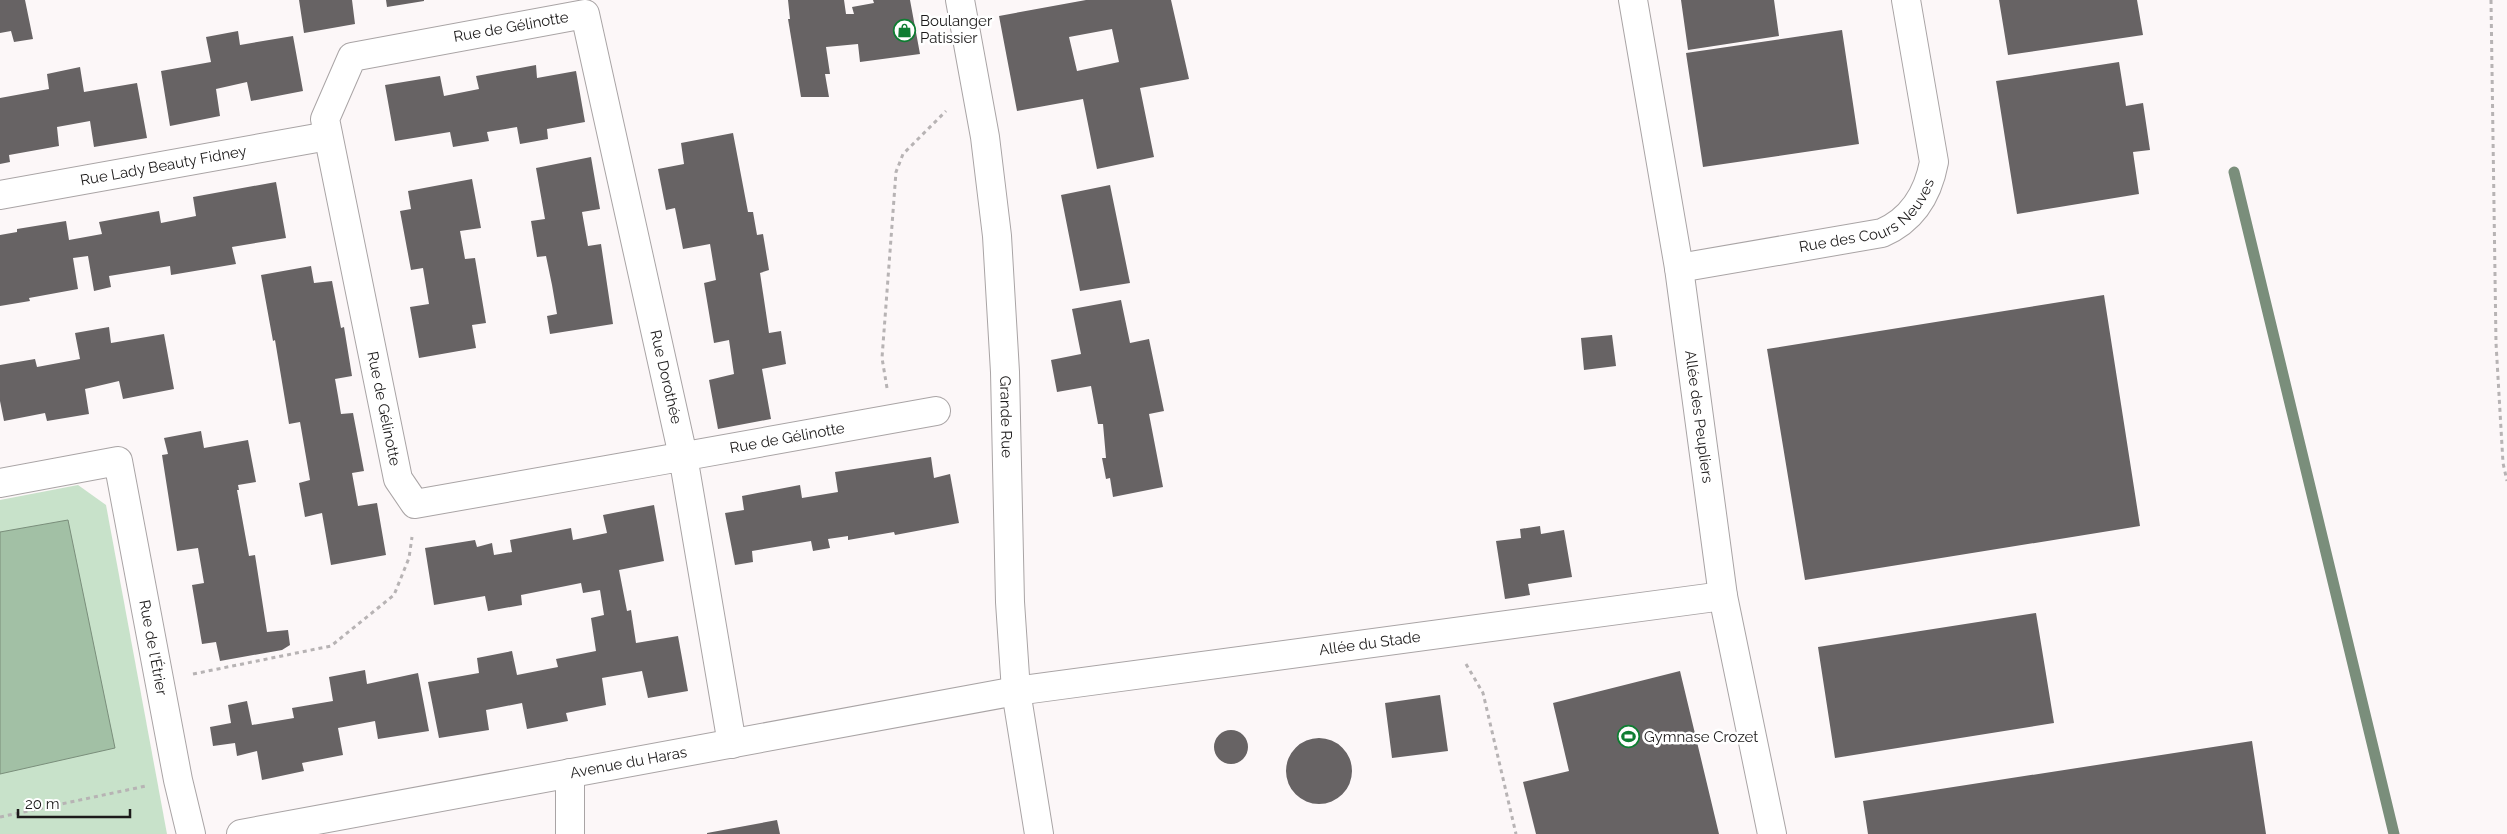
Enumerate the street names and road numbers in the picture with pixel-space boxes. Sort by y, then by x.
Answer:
street label: Rue de Gélinotte [452,8,570,46]
street label: Rue Lady Beauty Fidney [79,142,248,189]
street label: Rue des Cours Neuves [1798,176,1938,256]
street label: Rue Dorothée [646,328,686,426]
street label: Allée des Peupliers [1681,349,1717,484]
street label: Rue de Gélinotte [363,350,404,468]
street label: Grande Rue [996,375,1016,458]
street label: Rue de Gélinotte [728,419,846,457]
street label: Rue de l'Étrier [135,598,171,698]
street label: Allée du Stade [1318,628,1422,659]
street label: Avenue du Haras [569,743,688,782]

